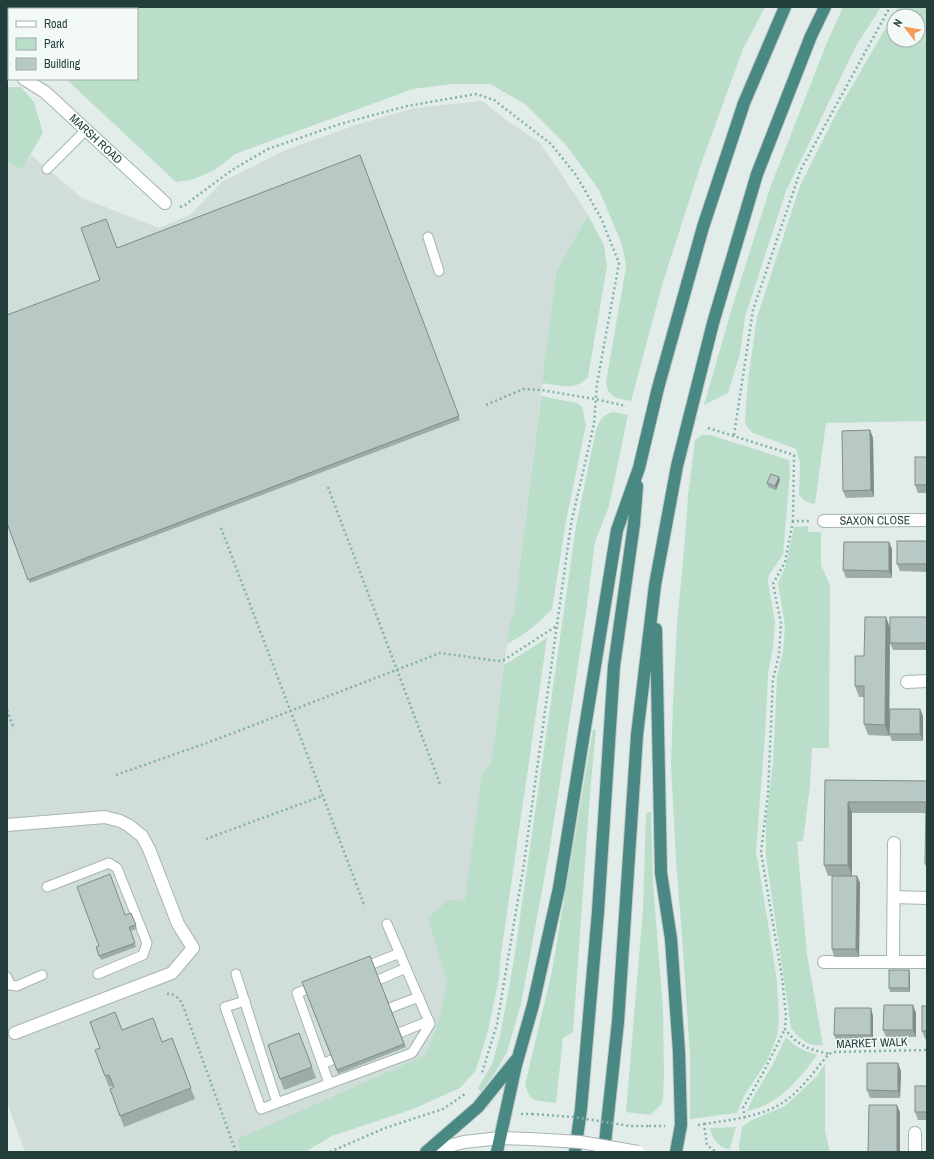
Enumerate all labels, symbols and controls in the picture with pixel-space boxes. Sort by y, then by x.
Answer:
legend [8,8,138,80]
north arrow [886,8,926,48]
text: Road [44,16,68,32]
text: N [890,16,905,29]
text: Park [44,36,64,52]
text: Building [44,56,81,72]
street label: MARSH ROAD [66,111,126,168]
street label: SAXON CLOSE [840,512,910,529]
street label: MARKET WALK [836,1034,908,1052]

